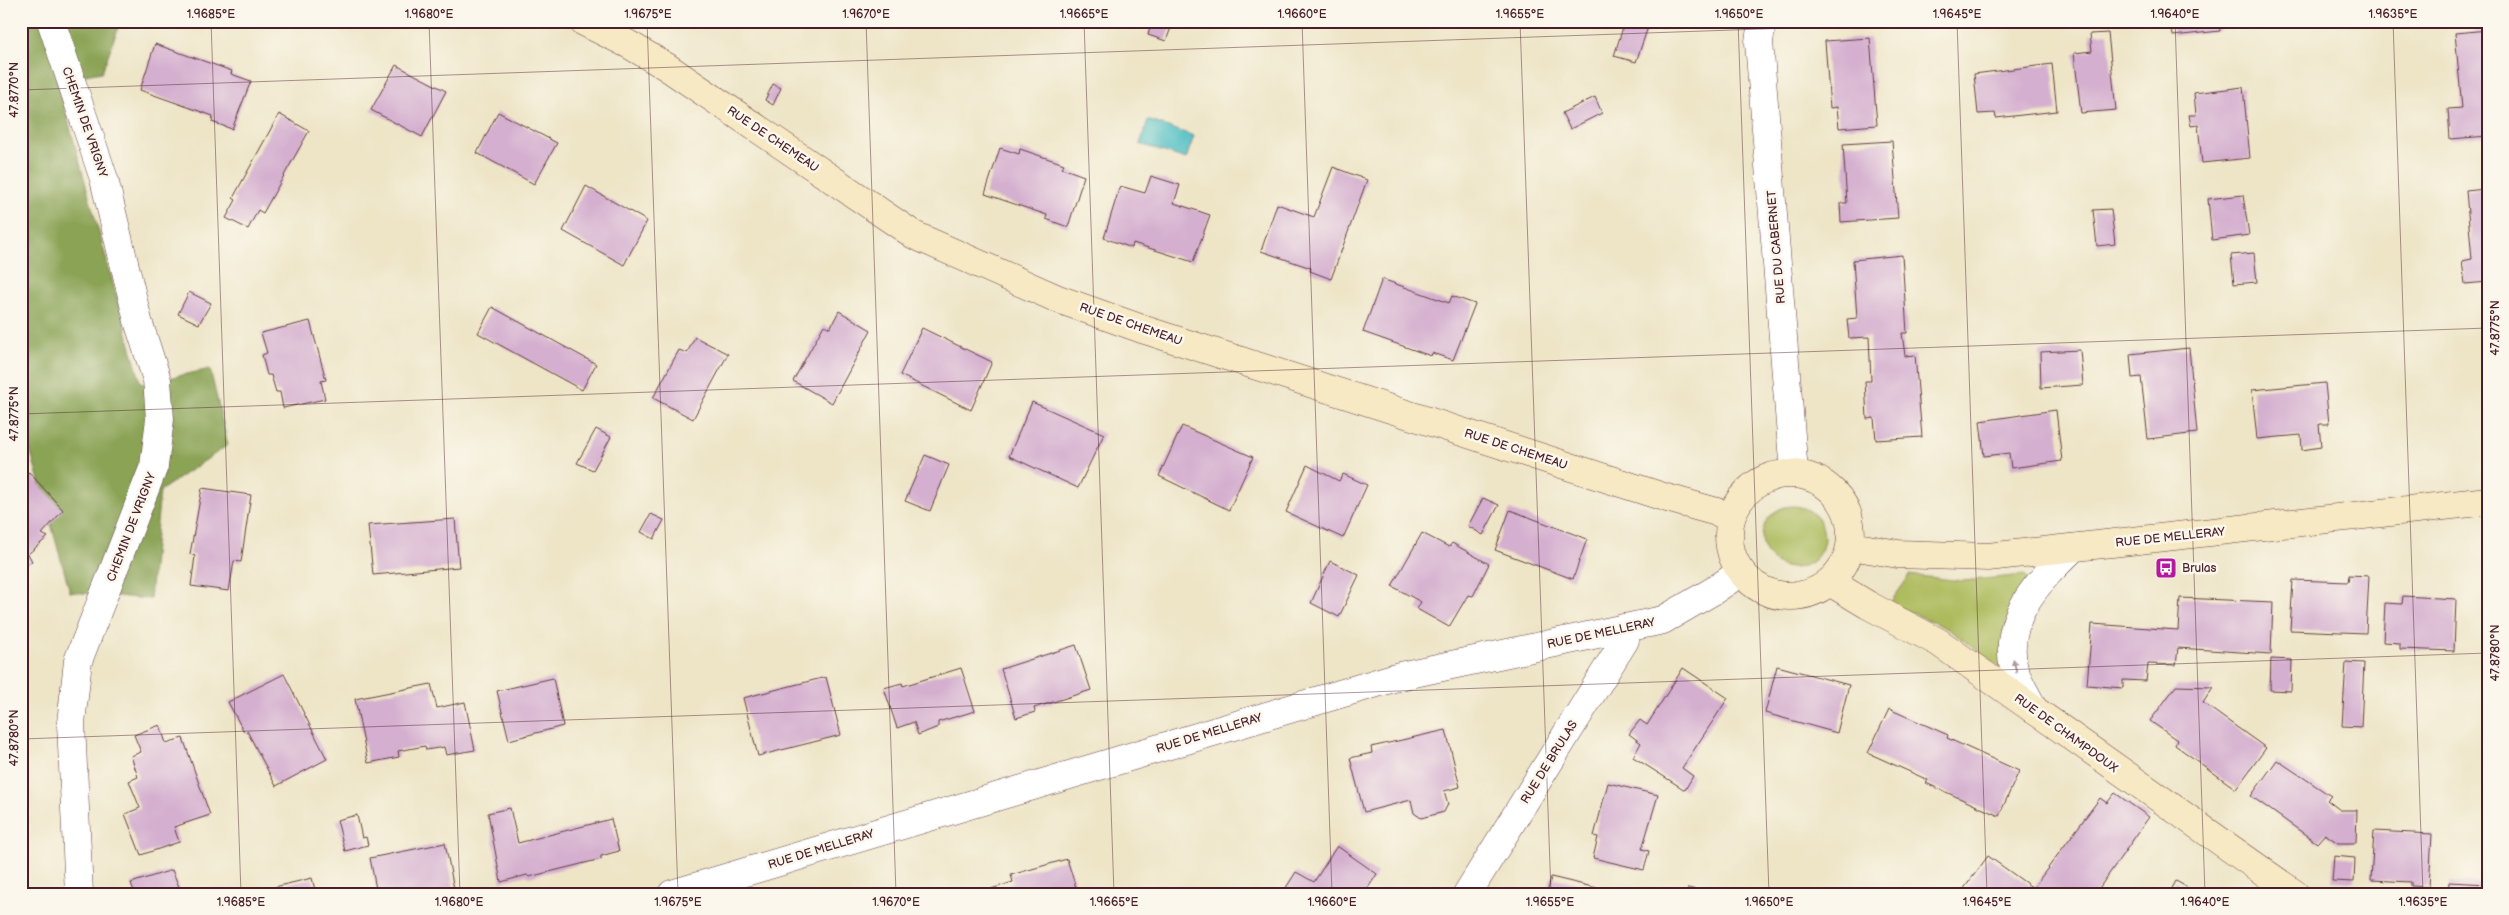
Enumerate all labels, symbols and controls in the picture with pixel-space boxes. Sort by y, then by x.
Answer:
text: 1.9685°E [187,7,235,22]
text: 1.9680°E [405,7,453,22]
text: 1.9675°E [624,7,672,22]
text: 1.9670°E [842,7,890,22]
text: 1.9665°E [1060,7,1108,22]
text: 1.9660°E [1277,7,1327,22]
text: 1.9655°E [1496,7,1544,22]
text: 1.9650°E [1715,7,1763,22]
text: 1.9645°E [1933,7,1981,22]
text: 1.9640°E [2150,7,2200,22]
text: 1.9635°E [2369,7,2417,22]
text: 47.8770°N [7,62,22,118]
street label: CHEMIN DE VRIGNY [59,65,111,180]
street label: RUE DE CHEMEAU [724,103,822,176]
street label: RUE DU CABERNET [1764,189,1789,304]
street label: RUE DE CHEMEAU [1077,300,1184,349]
text: 47.8775°N [2488,300,2503,356]
text: 47.8775°N [7,386,22,442]
street label: RUE DE CHEMEAU [1462,426,1569,473]
street label: CHEMIN DE VRIGNY [104,470,160,584]
street label: RUE DE MELLERAY [2115,524,2227,551]
bus stop icon: Brulas [2154,556,2178,580]
place label: Brulas [2182,561,2217,576]
street label: RUE DE MELLERAY [1546,615,1657,652]
text: 47.8780°N [2488,624,2503,682]
one-way arrow [2011,658,2019,673]
street label: RUE DE CHAMPDOUX [2011,691,2121,776]
text: 47.8780°N [7,709,22,767]
street label: RUE DE MELLERAY [1154,710,1265,757]
street label: RUE DE BRULAS [1518,718,1581,807]
street label: RUE DE MELLERAY [766,826,877,873]
text: 1.9685°E [217,895,265,910]
text: 1.9680°E [435,895,483,910]
text: 1.9675°E [654,895,702,910]
text: 1.9670°E [872,895,920,910]
text: 1.9665°E [1090,895,1138,910]
text: 1.9660°E [1307,895,1357,910]
text: 1.9655°E [1526,895,1574,910]
text: 1.9650°E [1745,895,1793,910]
text: 1.9645°E [1963,895,2011,910]
text: 1.9640°E [2180,895,2230,910]
text: 1.9635°E [2399,895,2447,910]

